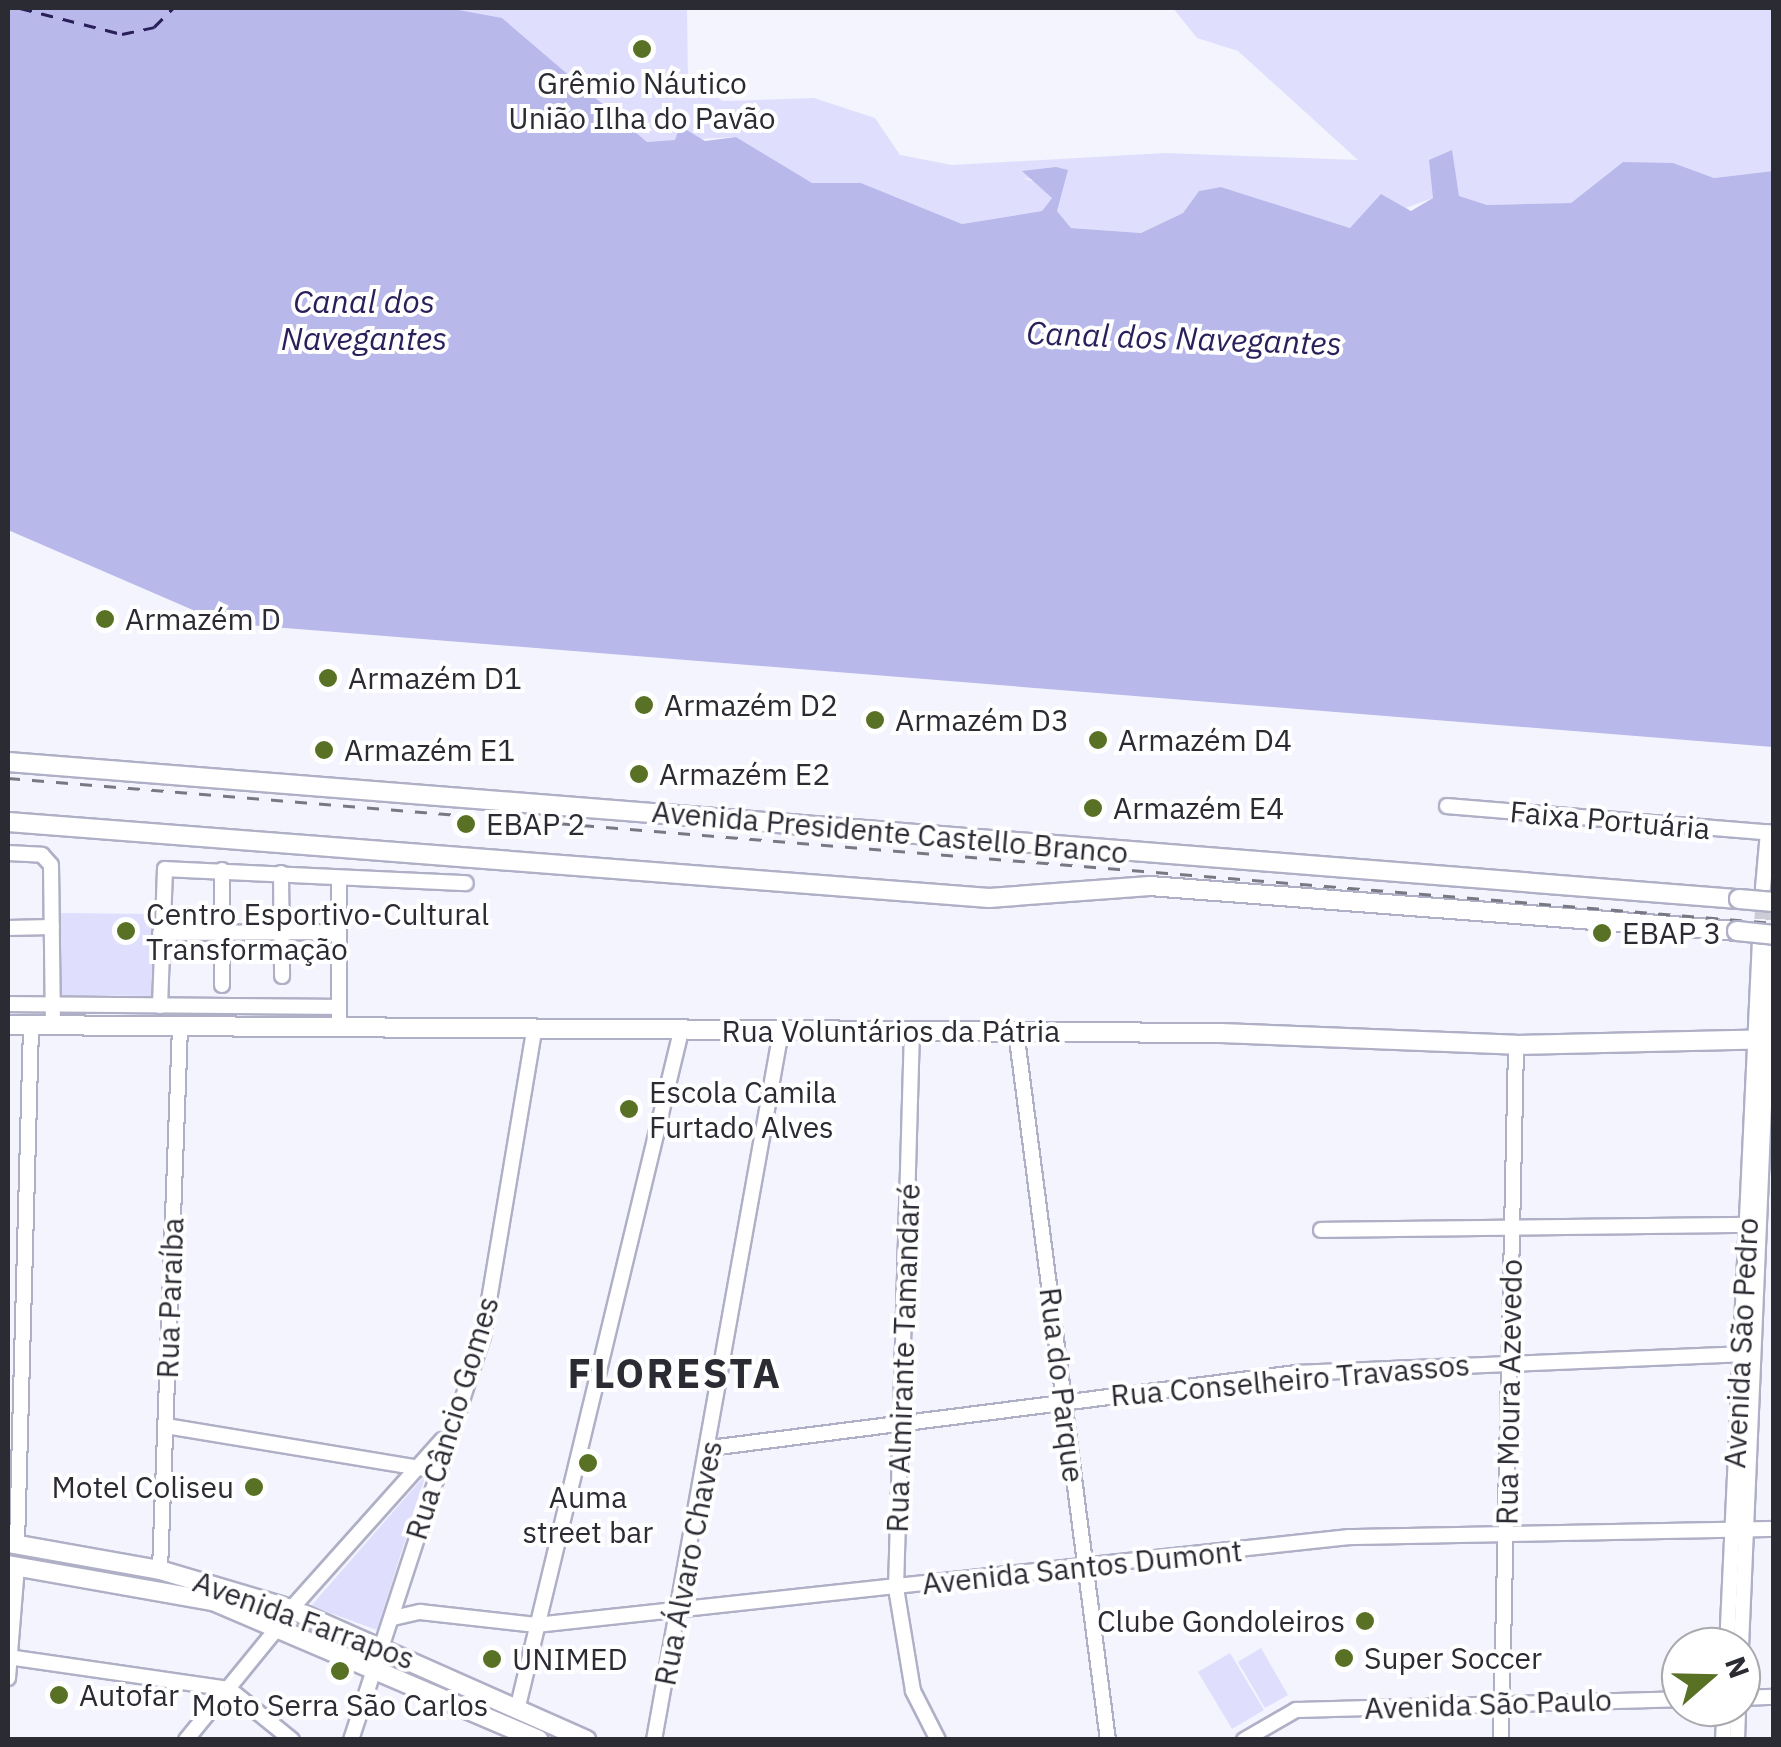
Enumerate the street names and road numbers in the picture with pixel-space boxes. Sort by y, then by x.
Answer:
street label: Avenida Presidente Castello Branco [650,793,1130,871]
street label: Faixa Portuária [1508,793,1712,847]
street label: Rua Voluntários da Pátria [722,1013,1060,1049]
street label: Rua Almirante Tamandaré [879,1183,927,1533]
street label: Rua Paraíba [149,1217,191,1379]
street label: Avenida São Pedro [1716,1217,1766,1469]
street label: Rua Moura Azevedo [1489,1259,1529,1525]
street label: Rua do Parque [1032,1285,1092,1485]
street label: Rua Câncio Gomes [398,1292,506,1544]
street label: Rua Conselheiro Travassos [1109,1346,1471,1414]
street label: Rua Álvaro Chaves [647,1437,729,1689]
street label: Avenida Santos Dumont [920,1532,1244,1602]
street label: Avenida Farrapos [188,1563,420,1677]
street label: Avenida São Paulo [1364,1682,1612,1726]

